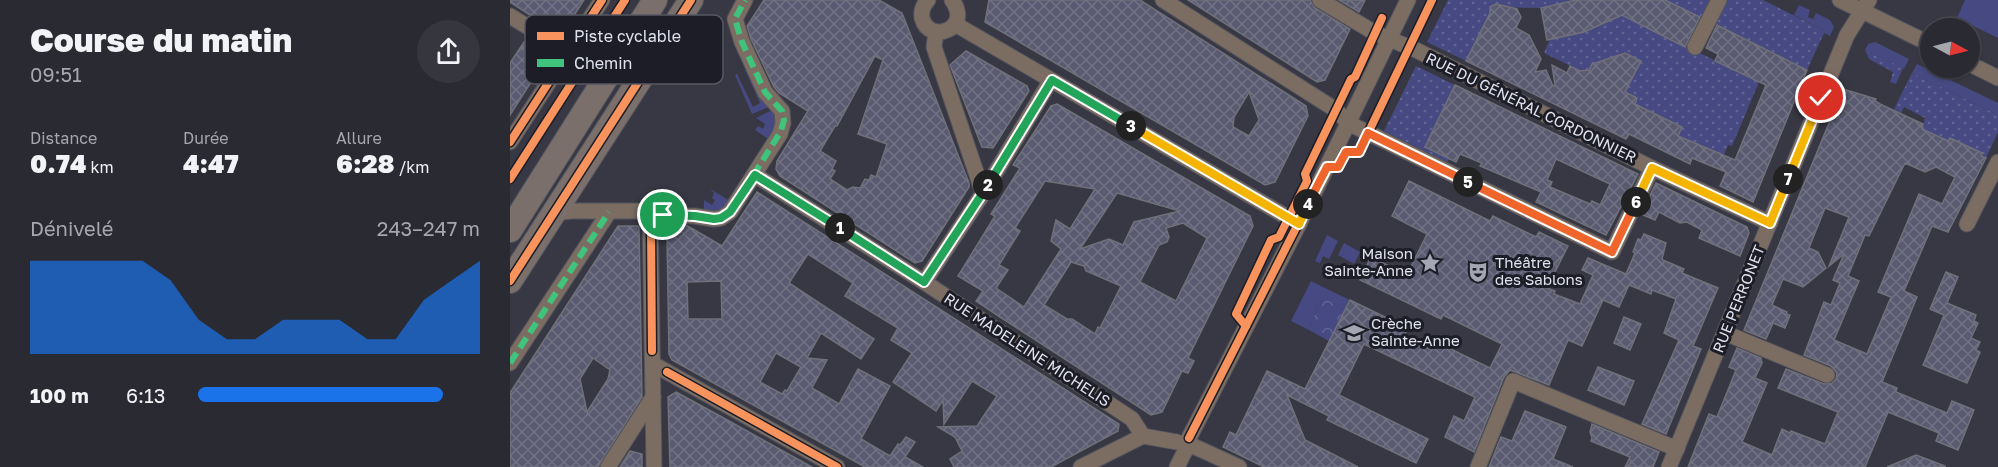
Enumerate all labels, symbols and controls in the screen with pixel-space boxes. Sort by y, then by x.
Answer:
legend [525,15,723,84]
north arrow [1920,18,1980,78]
map controls [1920,18,1980,78]
text: Course du matin [30,20,292,59]
button: share [417,20,480,83]
text: Piste cyclable [574,26,681,46]
street label: RUE DU GÉNÉRAL CORDONNIER [1423,48,1640,166]
text: Chemin [574,53,632,73]
text: 09:51 [30,62,82,86]
pin [1795,72,1846,123]
icon: check [1804,81,1837,114]
pin: 3 [1116,111,1146,141]
text: 3 [1126,116,1136,136]
text: Distance [30,128,97,148]
text: Durée [183,128,229,148]
text: Allure [336,128,382,148]
text: 0.74 [30,148,86,179]
text: 4:47 [183,148,239,179]
text: 6:28 [336,148,395,179]
text: km [86,157,114,177]
text: /km [395,157,430,177]
pin: 7 [1773,164,1803,194]
pin: 5 [1453,167,1483,197]
text: 7 [1784,169,1792,189]
pin: 2 [973,170,1003,200]
text: 5 [1463,172,1473,192]
text: 2 [983,175,993,195]
pin: 6 [1621,187,1651,217]
pin [637,189,688,240]
pin: 4 [1293,189,1323,219]
text: 6 [1631,192,1641,212]
text: 4 [1303,194,1313,214]
icon: arrive [646,198,679,231]
pin: 1 [825,213,855,243]
text: Dénivelé [30,216,113,240]
text: 243–247 m [377,216,480,240]
text: 1 [836,218,844,238]
street label: RUE PERRONET [1708,242,1768,355]
place label: Maison Sainte-Anne [1324,244,1413,279]
place icon: Maison Sainte-Anne [1418,251,1442,275]
place label: Théâtre des Sablons [1495,253,1583,288]
theatre icon: Théâtre des Sablons [1466,260,1490,284]
street label: RUE MADELEINE MICHELIS [941,289,1114,410]
place label: Crèche Sainte-Anne [1371,314,1460,349]
school or university icon: Crèche Sainte-Anne [1342,321,1366,345]
text: 100 m [30,383,89,407]
text: 6:13 [126,383,166,407]

